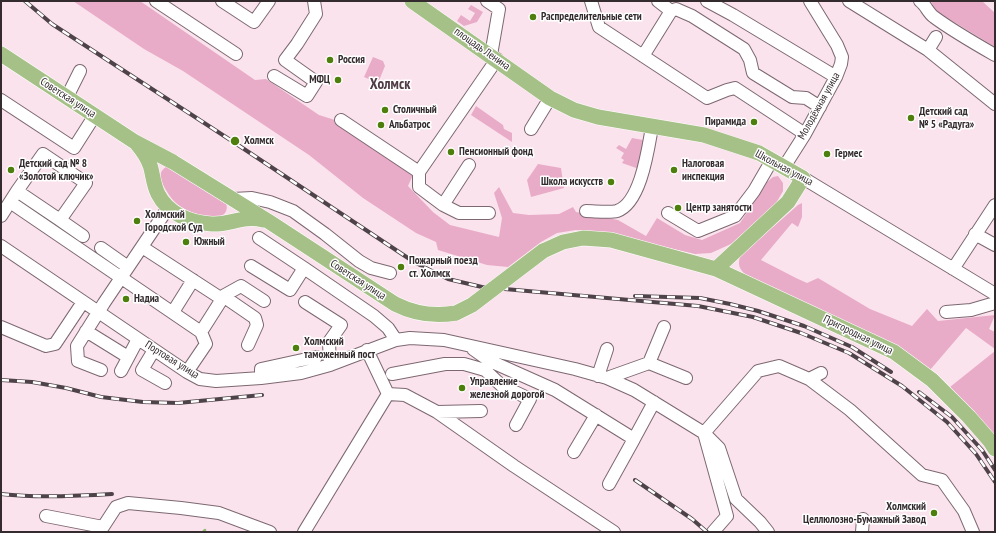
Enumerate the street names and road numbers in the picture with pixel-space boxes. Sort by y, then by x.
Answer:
street label: площадь Ленина [452,25,512,73]
street label: Молодёжная улица [795,70,843,142]
street label: Советская улица [38,75,98,121]
street label: Школьная улица [753,147,815,189]
street label: Советская улица [328,257,388,303]
street label: Пригородная улица [821,312,895,358]
street label: Портовая улица [143,338,201,382]

